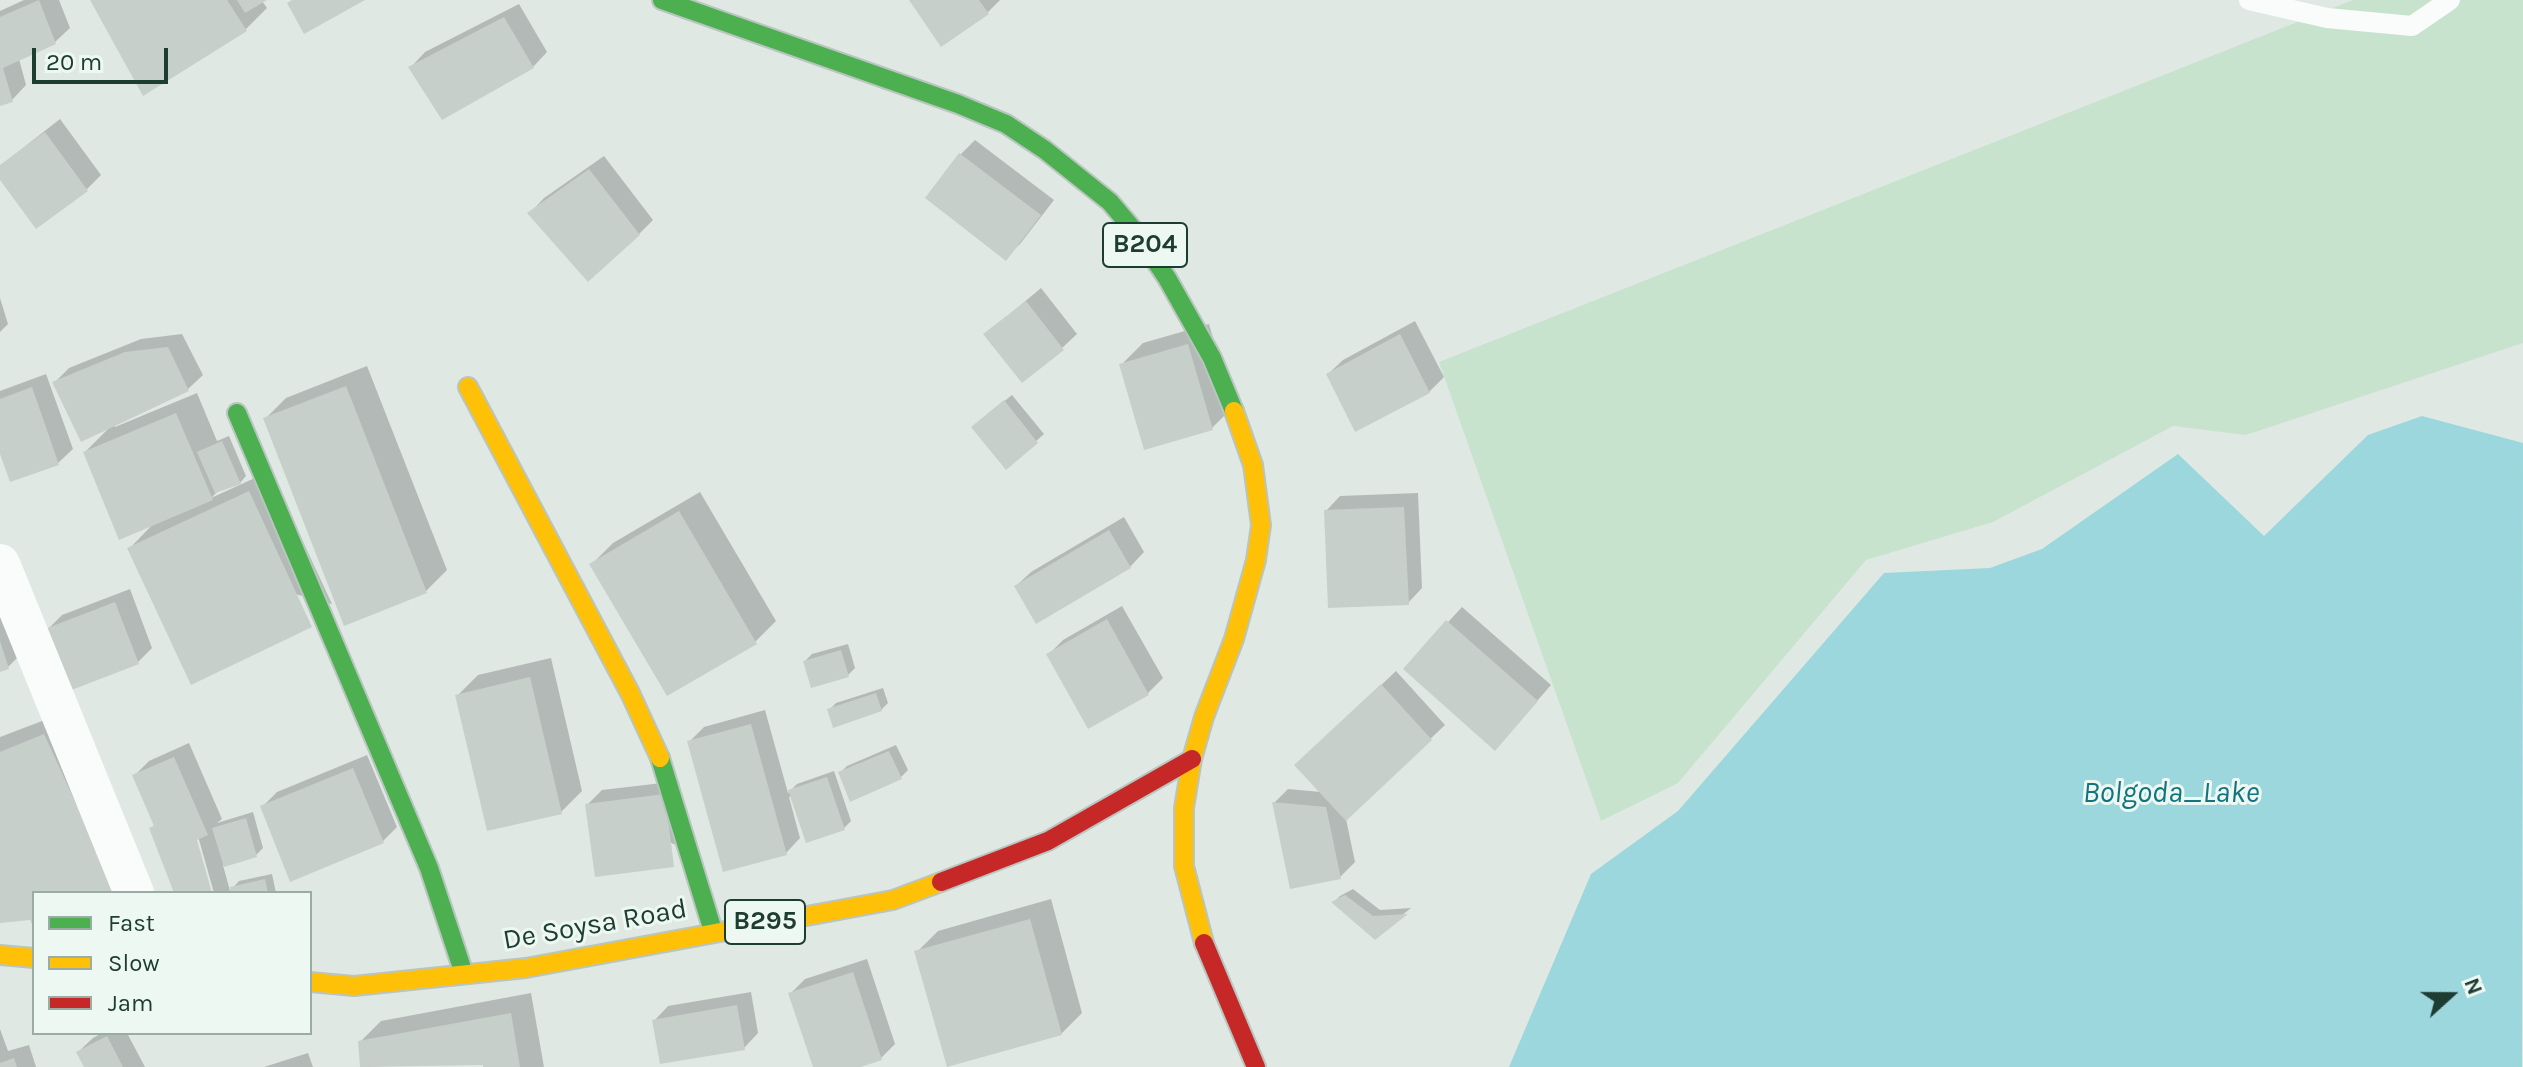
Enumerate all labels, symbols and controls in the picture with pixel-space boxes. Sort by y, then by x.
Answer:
scale bar [36,32,172,82]
text: 20 m [46,48,102,76]
road number: B204 [1103,223,1187,267]
water label: Bolgoda_Lake [2083,775,2259,811]
legend [32,891,312,1035]
street label: De Soysa Road [500,892,690,958]
road number: B295 [725,900,805,944]
text: Fast [108,909,155,937]
text: Slow [108,949,160,977]
north arrow [2411,955,2491,1035]
text: N [2458,974,2488,998]
text: Jam [108,989,153,1017]

